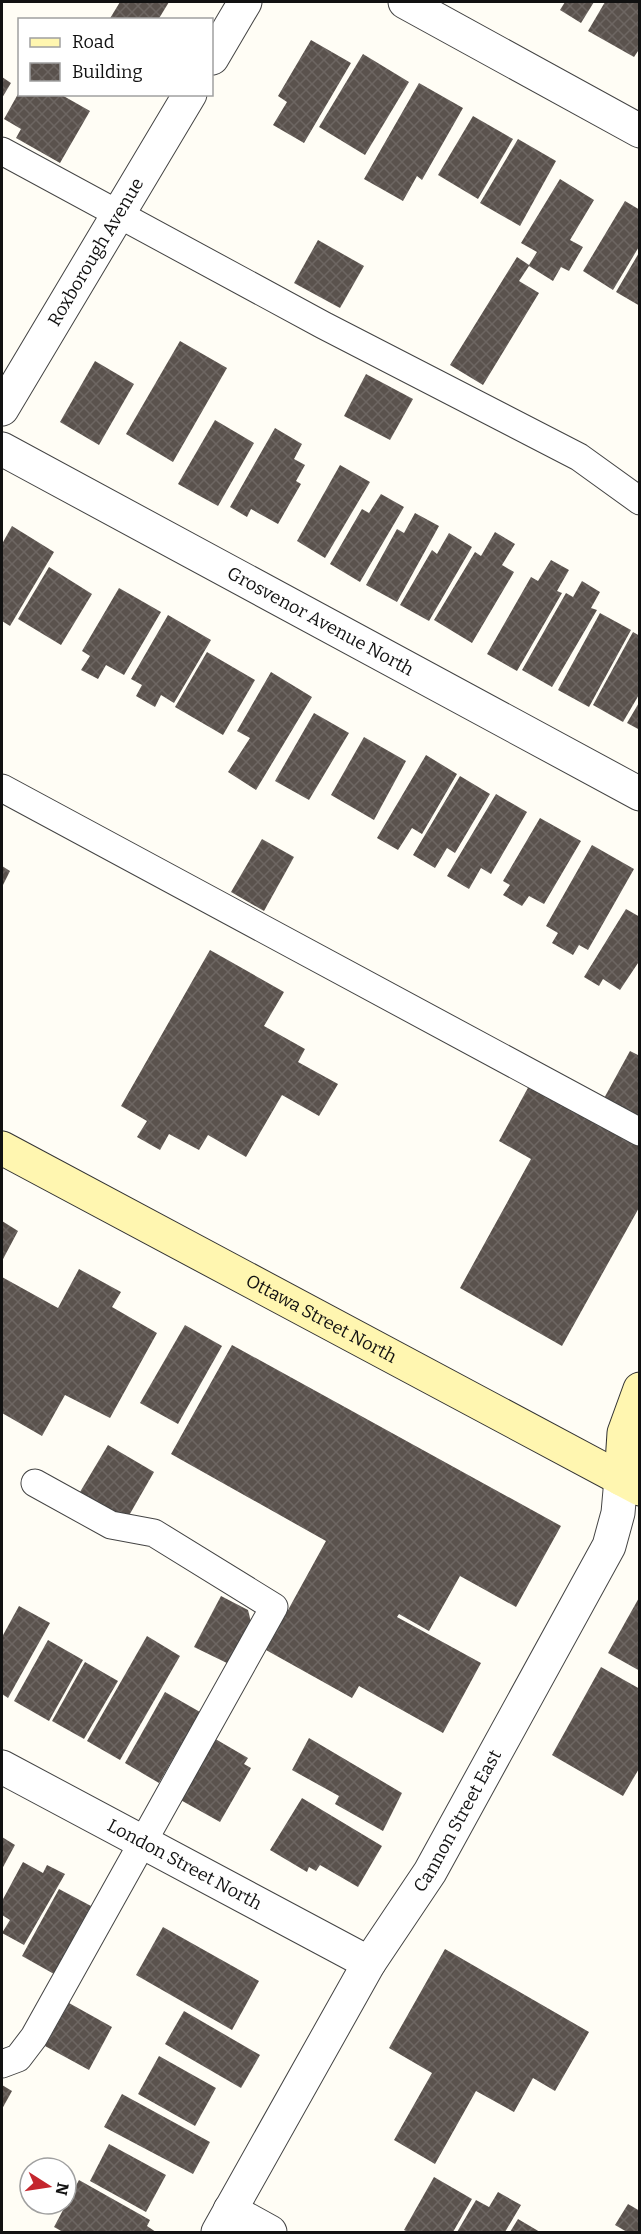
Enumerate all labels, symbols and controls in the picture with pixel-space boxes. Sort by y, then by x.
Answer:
legend [18,18,213,96]
text: Road [72,31,115,53]
text: Building [72,61,143,83]
street label: Roxborough Avenue [43,174,148,330]
street label: Grosvenor Avenue North [223,562,417,680]
street label: Ottawa Street North [242,1269,400,1368]
street label: Cannon Street East [409,1746,506,1896]
street label: London Street North [104,1814,266,1915]
north arrow [18,2156,78,2216]
text: N [52,2181,73,2197]

